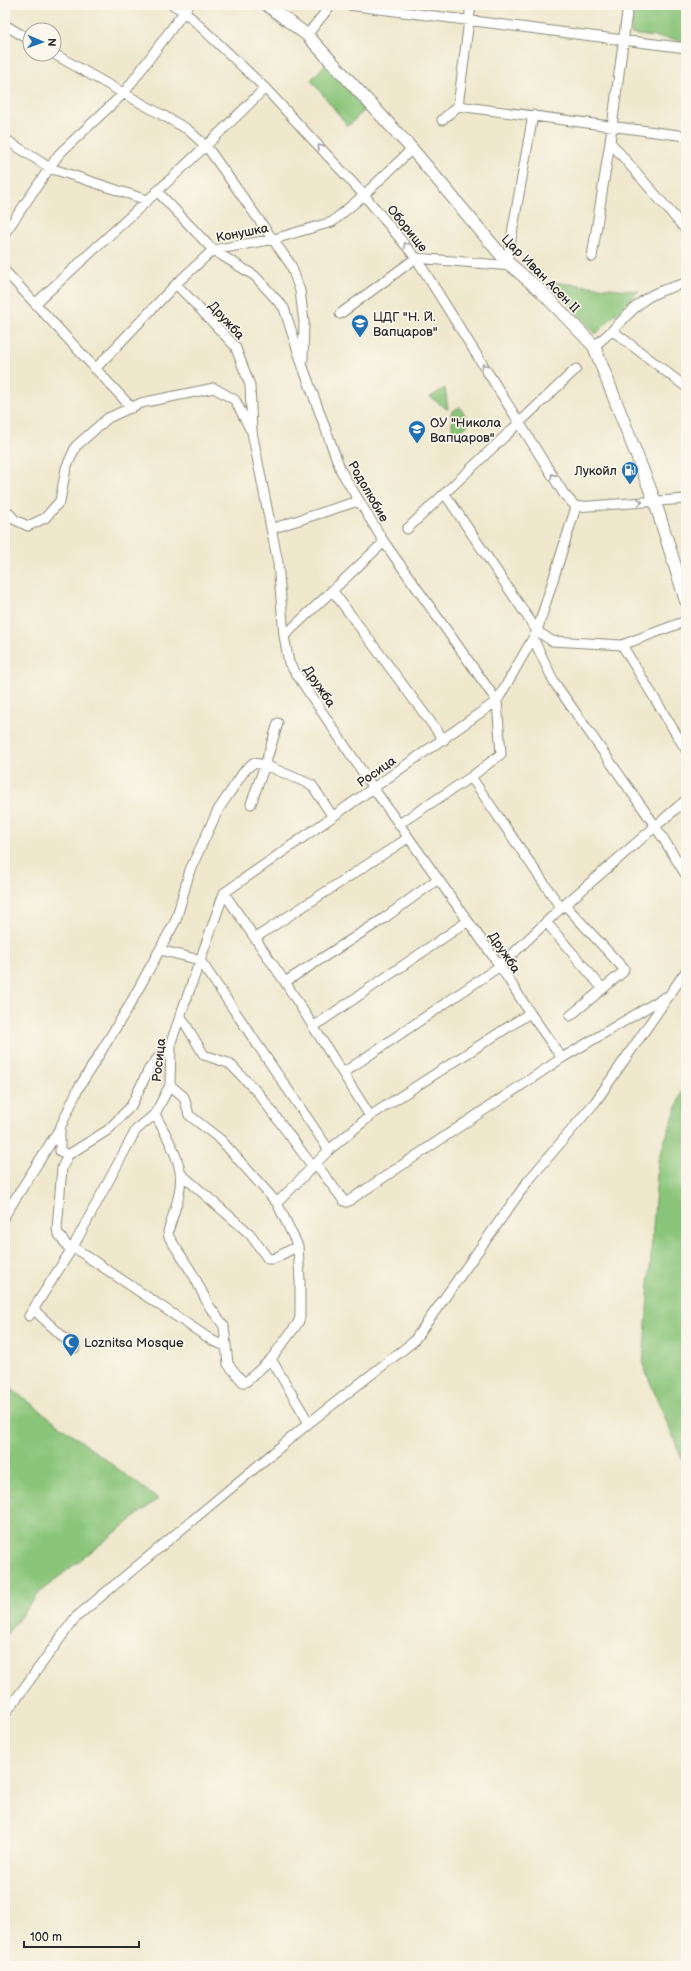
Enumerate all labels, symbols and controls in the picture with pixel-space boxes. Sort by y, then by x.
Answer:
north arrow [22,22,62,62]
text: N [45,38,58,47]
one-way arrow [317,144,325,152]
street label: Оборище [383,202,431,255]
street label: Конушка [215,220,270,246]
street label: Цар Иван Асен II [498,231,583,316]
one-way arrow [403,242,410,250]
street label: Дружба [205,298,248,343]
place label: ЦДГ "Н. Й. Вапцаров" [373,309,438,340]
school or university icon: ЦДГ "Н. Й. Вапцаров" [350,313,370,338]
one-way arrow [481,363,489,370]
place label: ОУ "Никола Вапцаров" [430,415,501,446]
school or university icon: ОУ "Никола Вапцаров" [407,419,427,444]
street label: Родолюбие [344,458,392,525]
fuel station icon: Лукойл [620,460,640,485]
place label: Лукойл [573,463,617,479]
one-way arrow [550,473,558,480]
one-way arrow [637,498,643,506]
street label: Дружба [300,663,339,711]
street label: Росица [354,752,399,791]
street label: Дружба [485,929,524,977]
street label: Росица [149,1037,169,1083]
mosque icon: Loznitsa Mosque [61,1332,81,1357]
place label: Loznitsa Mosque [84,1335,184,1351]
scale bar [24,1923,139,1949]
text: 100 m [30,1930,62,1945]

